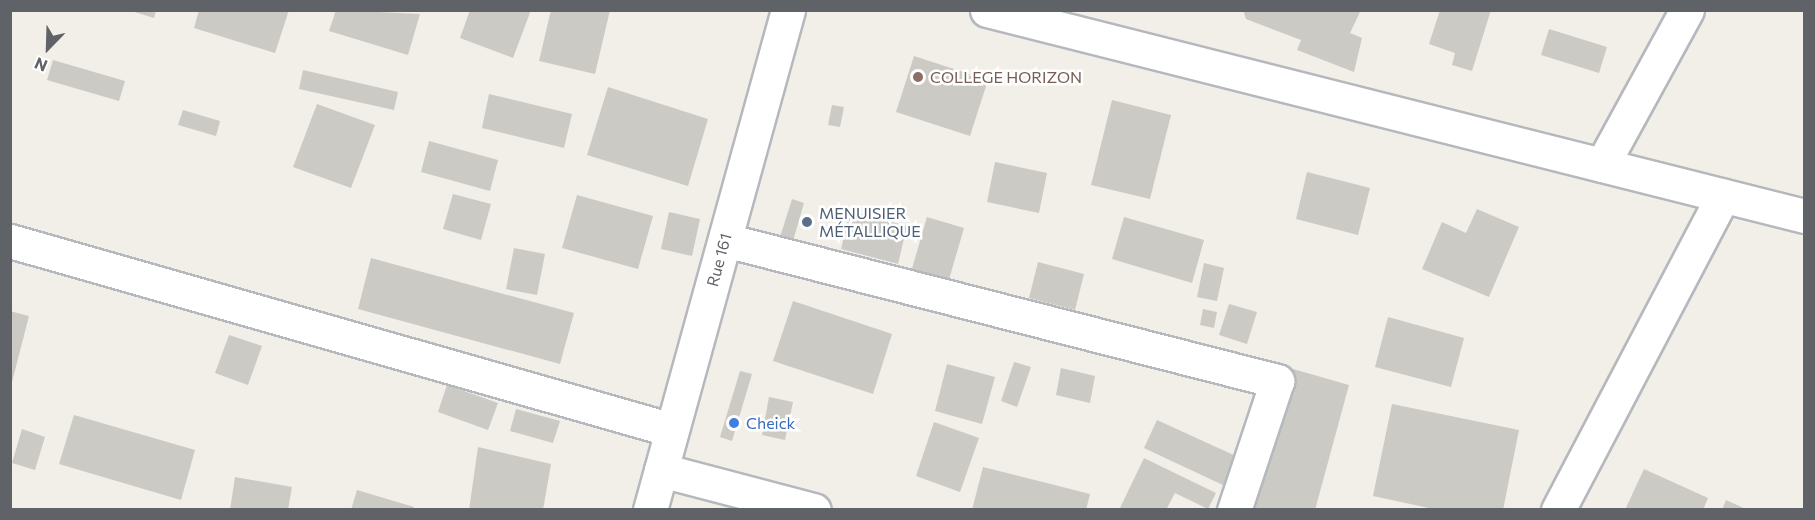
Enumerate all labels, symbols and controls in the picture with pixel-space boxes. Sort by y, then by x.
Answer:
north arrow [18,18,78,78]
text: N [32,54,50,76]
place label: COLLEGE HORIZON [930,67,1082,87]
marker: COLLEGE HORIZON [911,70,925,84]
place label: MENUISIER MÉTALLIQUE [819,203,921,241]
marker: MENUISIER MÉTALLIQUE [800,215,814,229]
street label: Rue 161 [703,231,735,289]
place label: Cheick [746,413,795,433]
marker: Cheick [727,416,741,430]

